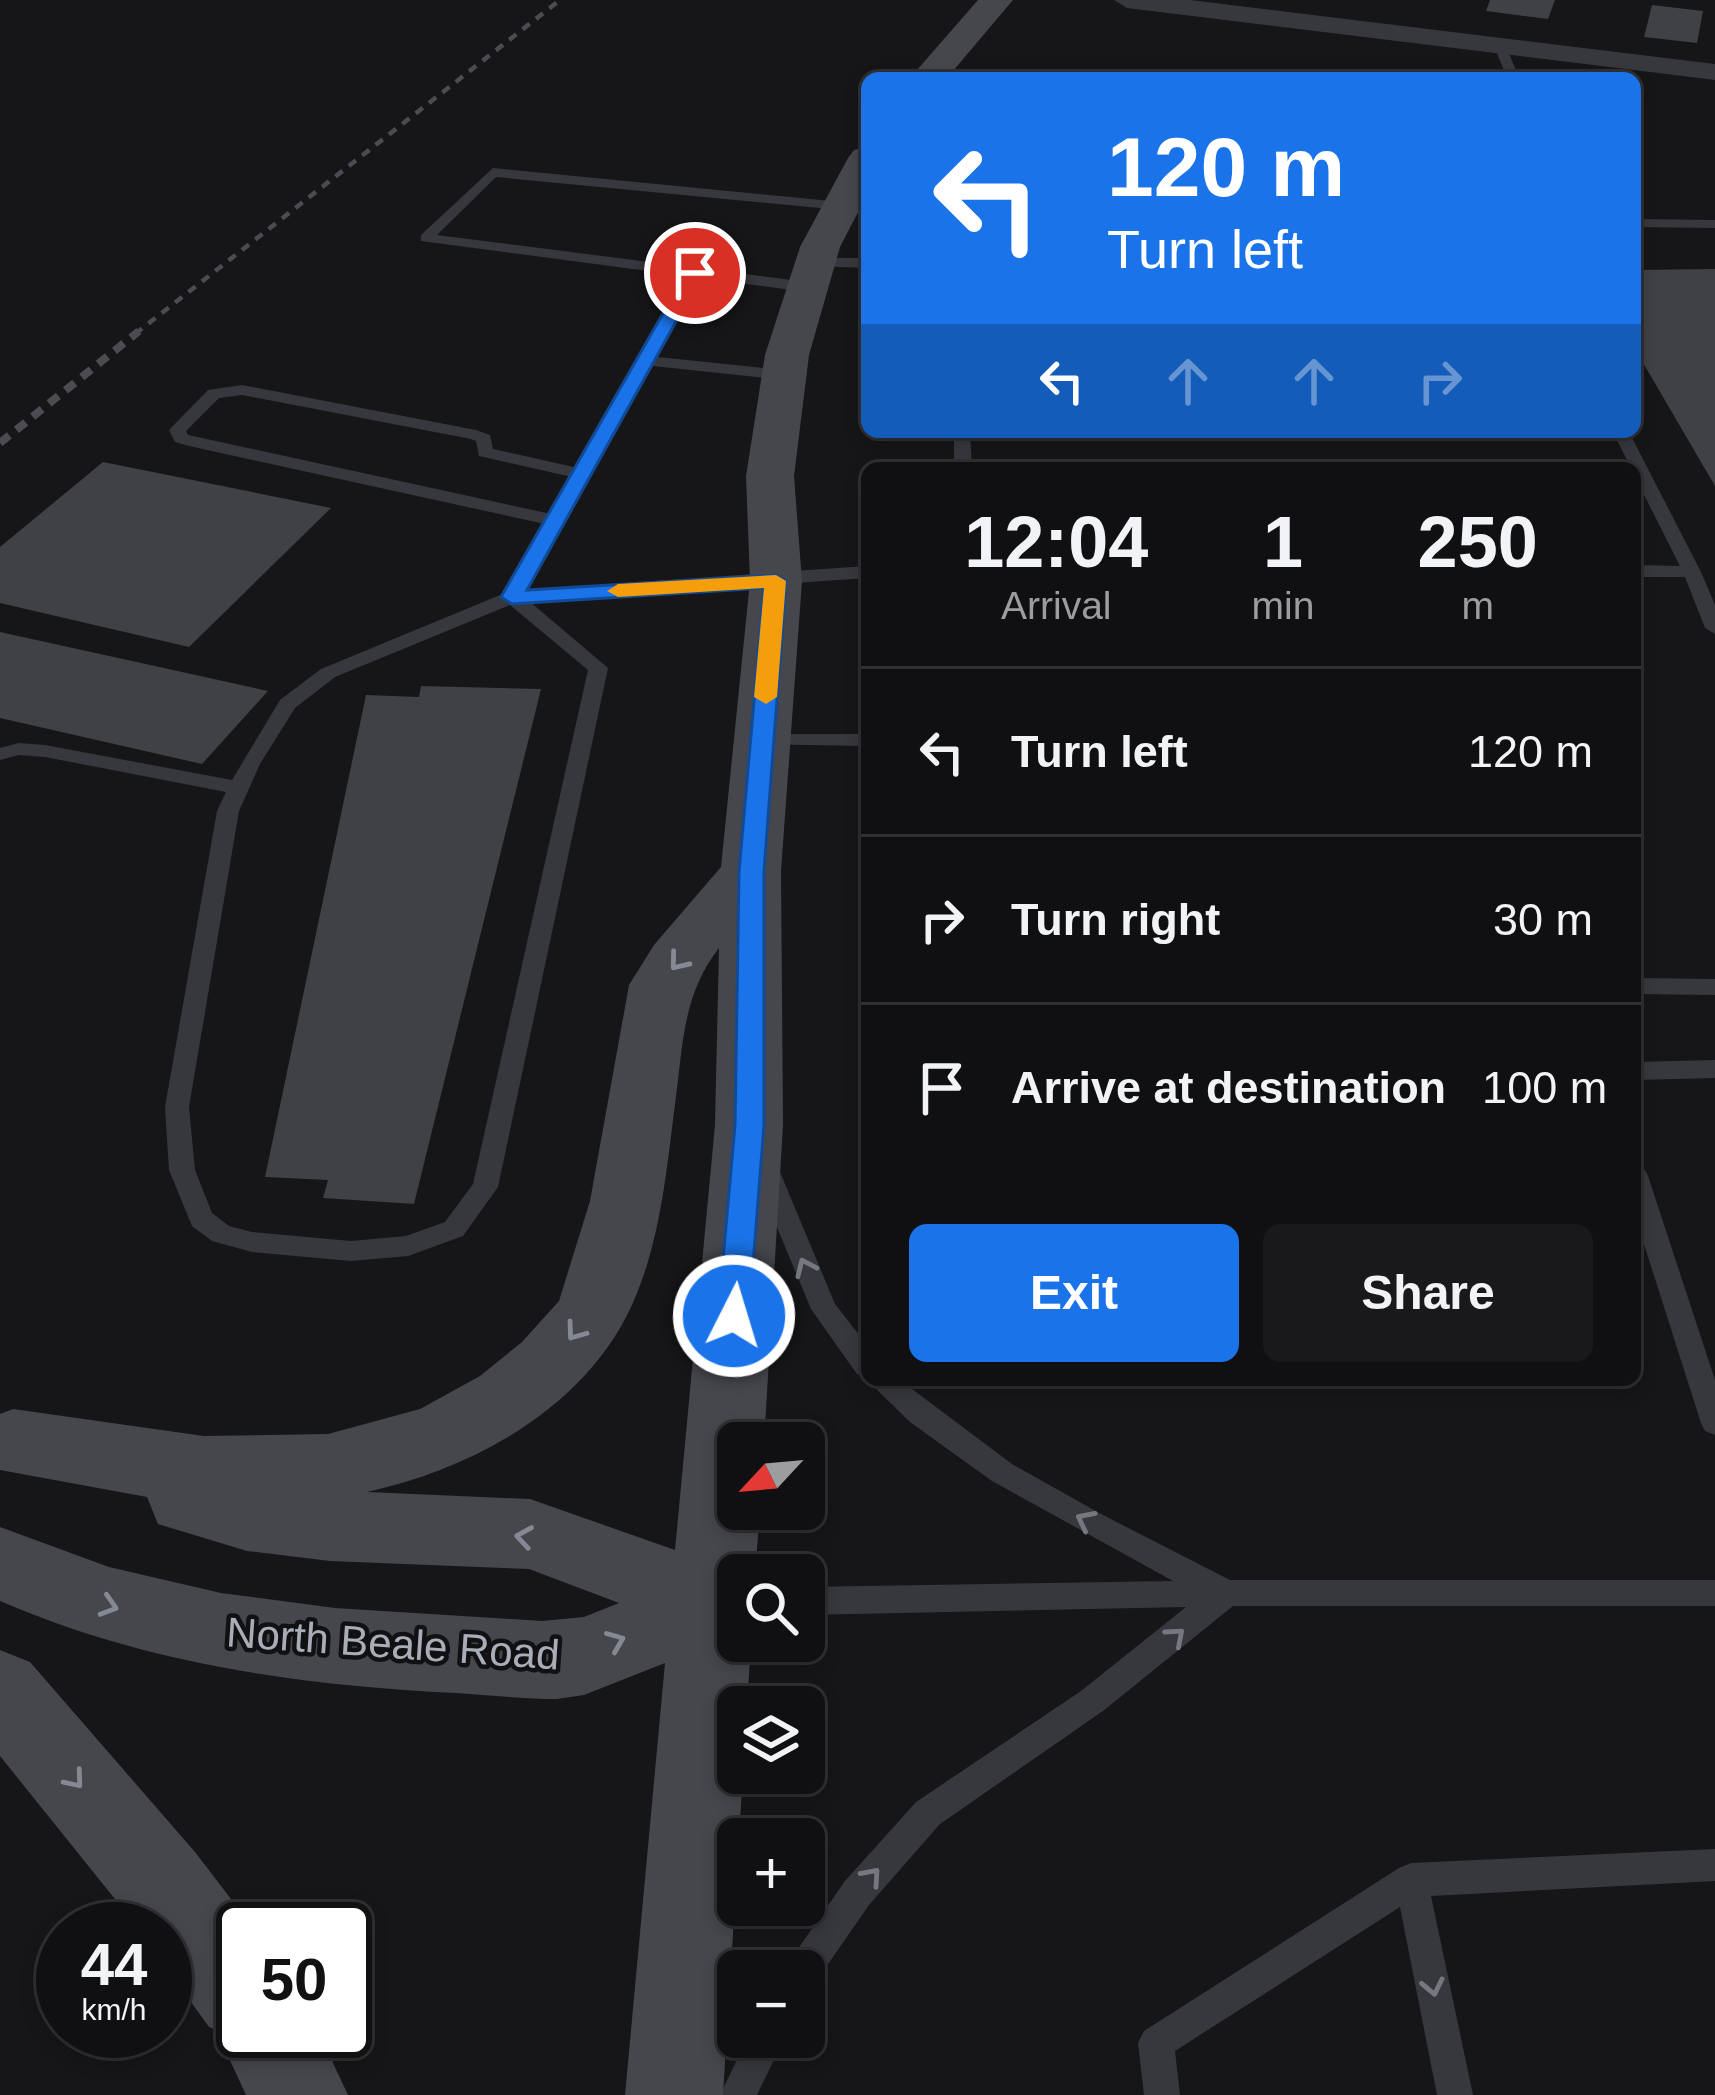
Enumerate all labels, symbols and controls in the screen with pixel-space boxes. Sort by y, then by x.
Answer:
icon: left [909,120,1065,276]
text: 120 m [1107,120,1345,214]
text: Turn left [1107,219,1303,279]
pin [644,222,746,324]
icon: arrive [662,240,728,306]
icon: left [1029,348,1095,414]
icon: ahead [1155,348,1221,414]
icon: ahead [1281,348,1347,414]
icon: right [1407,348,1473,414]
text: 12:04 [964,502,1148,582]
text: 1 [1263,502,1303,582]
text: 250 [1418,502,1538,582]
text: Arrival [1001,584,1112,627]
text: min [1252,584,1314,627]
text: m [1461,584,1494,627]
icon: left [909,719,975,785]
text: Turn left [1011,726,1188,777]
text: 120 m [1468,726,1593,777]
icon: right [909,887,975,953]
text: Turn right [1011,894,1220,945]
text: 30 m [1493,894,1593,945]
one-way arrow [670,948,692,970]
icon: arrive [909,1055,975,1121]
text: Arrive at destination [1011,1062,1446,1113]
text: 100 m [1482,1062,1607,1113]
button: Exit [909,1224,1239,1362]
button: Share [1263,1224,1593,1362]
position arrow [671,1253,797,1379]
one-way arrow [796,1258,820,1280]
one-way arrow [567,1319,589,1341]
north arrow [717,1422,825,1530]
map controls [717,1422,825,2058]
one-way arrow [1076,1512,1098,1535]
one-way arrow [515,1525,535,1550]
button: search [717,1554,825,1662]
one-way arrow [98,1591,119,1616]
street label: North Beale Road [225,1608,561,1679]
one-way arrow [1163,1629,1184,1650]
one-way arrow [605,1631,626,1655]
button: layers [717,1686,825,1794]
one-way arrow [61,1766,82,1788]
button: + [717,1818,825,1926]
one-way arrow [858,1868,879,1890]
speed limit sign: 50 [216,1902,372,2058]
text: 44 [81,1931,147,1998]
button: − [717,1950,825,2058]
one-way arrow [1419,1977,1444,1997]
text: km/h [81,1993,147,2026]

